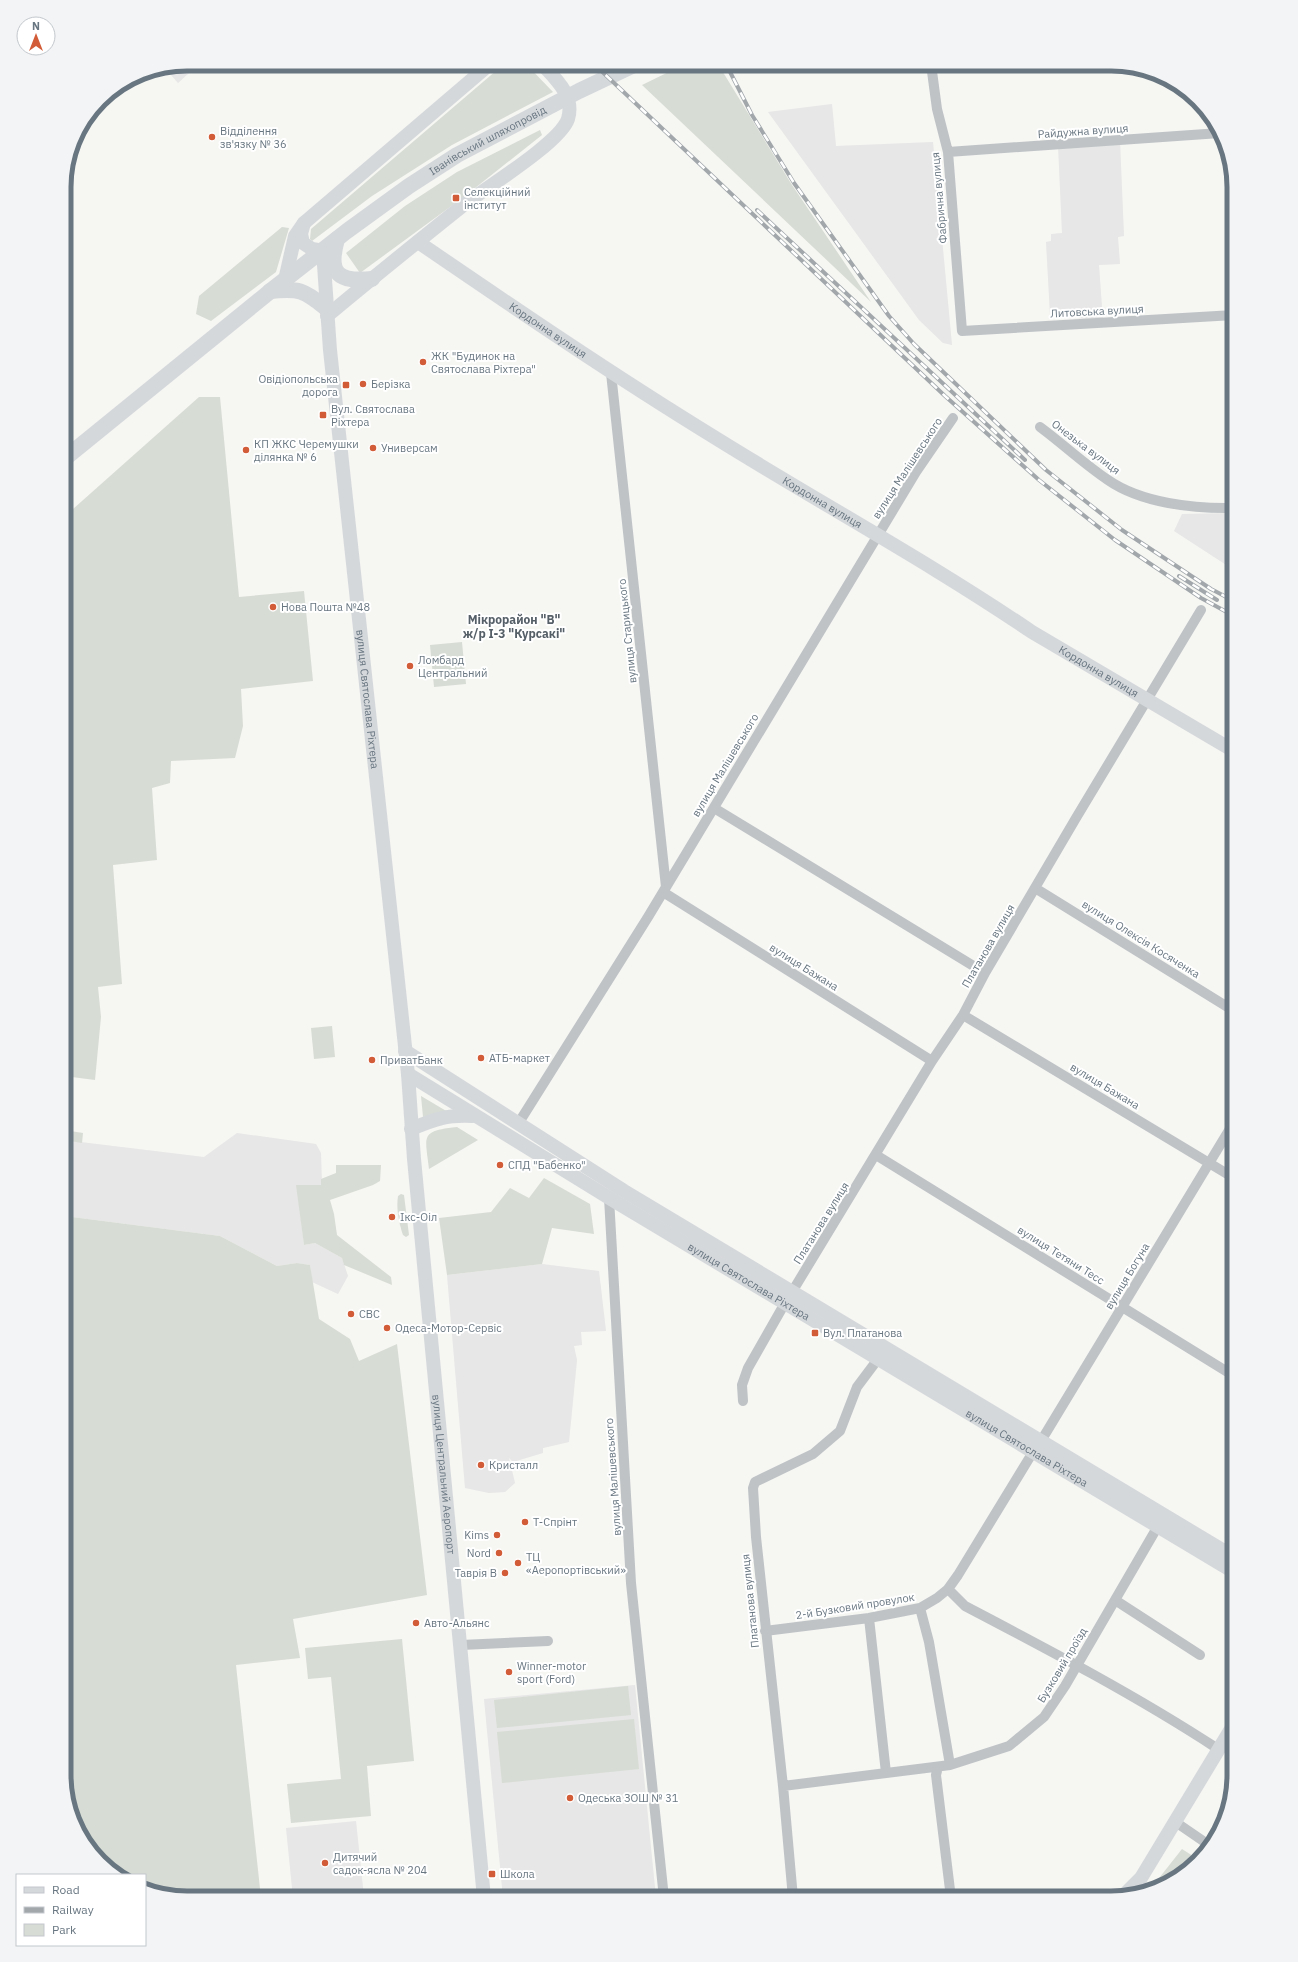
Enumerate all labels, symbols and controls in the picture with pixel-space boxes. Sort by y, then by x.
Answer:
north arrow [16,16,56,56]
text: N [32,19,40,33]
street label: Іванівський шляхопровід [426,102,549,178]
street label: Райдужна вулиця [1037,121,1129,141]
place label: Відділення зв'язку № 36 [220,124,287,151]
marker: Відділення зв'язку № 36 [207,132,217,142]
street label: Фабрична вулиця [928,152,950,244]
place label: Селекційний інститут [464,185,530,212]
marker: Селекційний інститут [451,193,461,203]
street label: Кордонна вулиця [507,299,589,361]
street label: Литовська вулиця [1050,302,1144,320]
place label: ЖК "Будинок на Святослава Ріхтера" [431,349,536,376]
marker: ЖК "Будинок на Святослава Ріхтера" [418,357,428,367]
place label: Овідіопольська дорога [258,372,338,399]
place label: Берізка [371,377,411,391]
marker: Берізка [358,379,368,389]
marker: Овідіопольська дорога [341,380,351,390]
place label: Вул. Святослава Ріхтера [331,402,415,429]
marker: Вул. Святослава Ріхтера [318,410,328,420]
street label: вулиця Малішевського [869,415,945,521]
street label: Онезька вулиця [1049,417,1123,477]
place label: КП ЖКС Черемушки ділянка № 6 [254,437,359,464]
place label: Универсам [381,441,438,455]
marker: Универсам [368,443,378,453]
marker: КП ЖКС Черемушки ділянка № 6 [241,445,251,455]
street label: Кордонна вулиця [780,473,865,531]
street label: вулиця Старицького [615,578,639,684]
place label: Нова Пошта №48 [281,600,370,614]
marker: Нова Пошта №48 [268,602,278,612]
district label: Мікрорайон "В" ж/р I-3 "Курсакі" [463,612,565,641]
street label: вулиця Святослава Ріхтера [353,629,382,770]
street label: Кордонна вулиця [1056,642,1141,700]
place label: Ломбард Центральний [418,653,487,680]
marker: Ломбард Центральний [405,661,415,671]
street label: вулиця Малішевського [689,711,761,819]
street label: вулиця Олексія Косяченка [1079,897,1203,981]
street label: Платанова вулиця [958,902,1018,990]
street label: вулиця Бажана [767,940,841,994]
place label: АТБ-маркет [489,1051,550,1065]
place label: ПриватБанк [380,1053,443,1067]
marker: АТБ-маркет [476,1053,486,1063]
marker: ПриватБанк [367,1055,377,1065]
street label: вулиця Бажана [1068,1060,1142,1112]
place label: СПД "Бабенко" [508,1158,586,1172]
marker: СПД "Бабенко" [495,1160,505,1170]
street label: Платанова вулиця [790,1179,852,1267]
place label: Ікс-Оіл [400,1210,437,1224]
marker: Ікс-Оіл [387,1212,397,1222]
street label: вулиця Тетяни Тесс [1015,1223,1107,1288]
street label: вулиця Святослава Ріхтера [685,1240,812,1323]
street label: вулиця Богуна [1102,1240,1152,1312]
place label: СВС [359,1307,380,1321]
marker: СВС [346,1309,356,1319]
place label: Одеса-Мотор-Сервіс [395,1321,502,1335]
marker: Одеса-Мотор-Сервіс [382,1323,392,1333]
place label: Вул. Платанова [823,1326,902,1340]
marker: Вул. Платанова [810,1328,820,1338]
street label: вулиця Центральний Аеропорт [429,1394,458,1555]
street label: вулиця Святослава Ріхтера [963,1406,1090,1490]
street label: вулиця Малішевського [602,1418,624,1536]
place label: Кристалл [489,1458,538,1472]
marker: Кристалл [476,1460,486,1470]
place label: Т-Спрінт [533,1515,577,1529]
marker: Т-Спрінт [520,1517,530,1527]
place label: Kims [464,1528,489,1542]
marker: Kims [492,1530,502,1540]
place label: Nord [467,1546,491,1560]
marker: Nord [494,1548,504,1558]
place label: ТЦ «Аеропортівський» [526,1550,626,1577]
street label: Платанова вулиця [738,1553,762,1649]
marker: ТЦ «Аеропортівський» [513,1558,523,1568]
place label: Таврія В [455,1566,497,1580]
marker: Таврія В [500,1568,510,1578]
street label: 2-й Бузковий провулок [795,1590,915,1622]
place label: Авто-Альянс [424,1616,490,1630]
marker: Авто-Альянс [411,1618,421,1628]
street label: Бузковий проїзд [1034,1624,1090,1705]
place label: Winner-motor sport (Ford) [517,1659,586,1686]
marker: Winner-motor sport (Ford) [504,1667,514,1677]
place label: Одеська ЗОШ № 31 [578,1791,679,1805]
marker: Одеська ЗОШ № 31 [565,1793,575,1803]
place label: Дитячий садок-ясла № 204 [333,1850,428,1877]
marker: Дитячий садок-ясла № 204 [320,1858,330,1868]
place label: Школа [500,1867,535,1881]
marker: Школа [487,1869,497,1879]
legend [16,1874,146,1946]
text: Road [52,1882,80,1897]
text: Railway [52,1902,94,1917]
text: Park [52,1922,77,1937]

